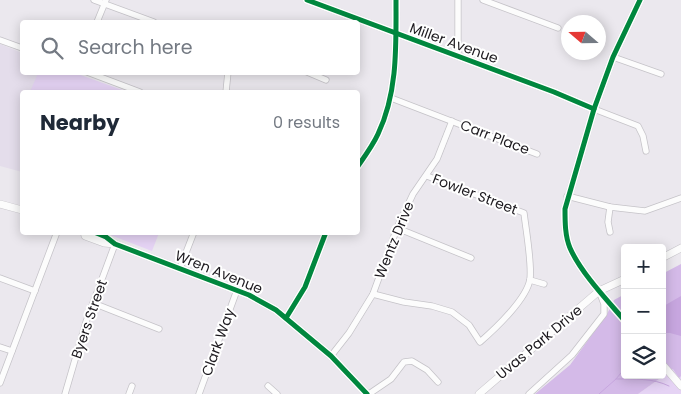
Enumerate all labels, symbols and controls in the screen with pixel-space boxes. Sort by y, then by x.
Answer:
north arrow [561,15,606,60]
street label: Miller Avenue [407,18,501,68]
search box [20,20,360,75]
icon: search [38,34,66,62]
text: Search here [78,34,192,61]
text: Nearby [40,108,120,137]
text: 0 results [273,111,340,134]
street label: Carr Place [458,115,533,159]
street label: Fowler Street [430,169,520,219]
street label: Wentz Drive [369,198,419,282]
map controls [621,244,666,379]
button: + [621,244,666,289]
street label: Wren Avenue [172,245,266,299]
street label: Byers Street [66,277,112,361]
button: − [621,289,666,334]
street label: Uvas Park Drive [492,300,587,384]
street label: Clark Way [196,305,240,379]
button: layers [621,334,666,379]

